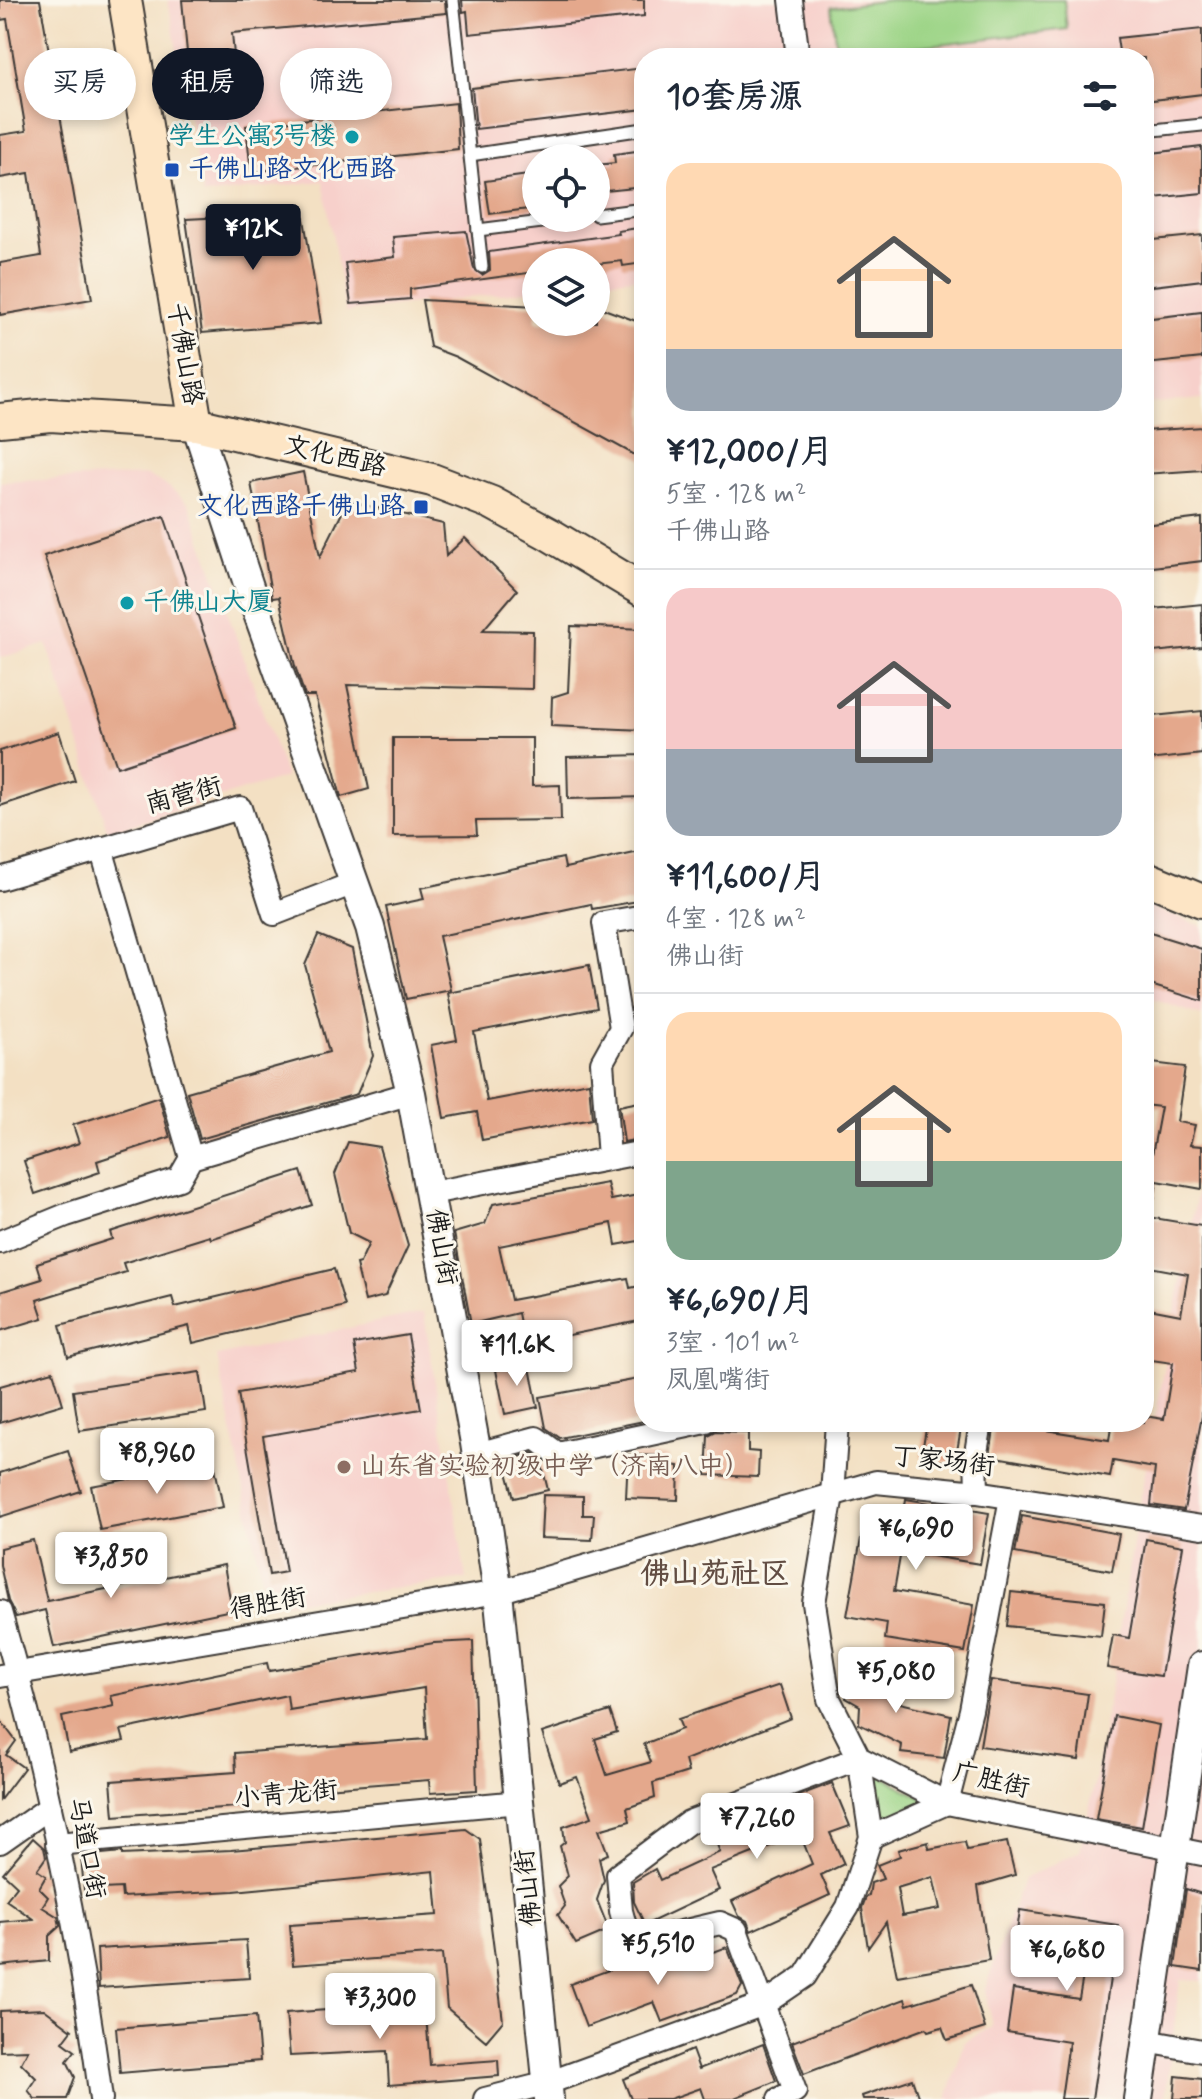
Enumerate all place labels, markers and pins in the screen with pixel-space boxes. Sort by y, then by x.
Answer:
place label: 学生公寓3号楼 [168,120,336,154]
marker: 学生公寓3号楼 [343,128,361,146]
place label: 千佛山路文化西路 [188,153,396,187]
marker: 千佛山路文化西路 [163,161,181,179]
pin: ¥12K [206,204,300,272]
place label: 文化西路千佛山路 [197,490,405,524]
marker: 文化西路千佛山路 [412,498,430,516]
place label: 千佛山大厦 [143,586,273,620]
marker: 千佛山大厦 [118,594,136,612]
pin: ¥11.6K [452,1320,582,1388]
pin: ¥8,960 [92,1428,222,1496]
place label: 山东省实验初级中学（济南八中） [360,1450,750,1484]
marker: 山东省实验初级中学（济南八中） [335,1458,353,1476]
pin: ¥6,690 [851,1504,981,1572]
pin: ¥3,850 [46,1532,176,1600]
pin: ¥5,080 [831,1647,961,1715]
pin: ¥7,260 [692,1793,822,1861]
pin: ¥5,510 [593,1919,723,1987]
pin: ¥6,680 [1002,1925,1132,1993]
pin: ¥3,300 [315,1973,445,2041]

